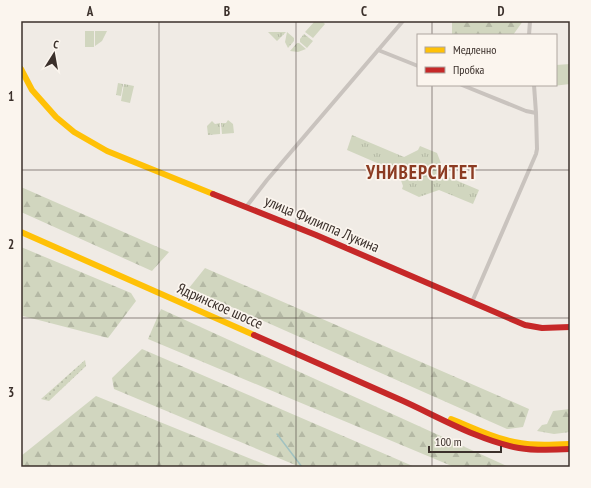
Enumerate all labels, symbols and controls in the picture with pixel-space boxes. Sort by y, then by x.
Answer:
text: A [86,3,94,20]
text: B [224,3,230,20]
text: C [361,3,367,20]
text: D [498,3,505,20]
north arrow [34,34,74,74]
legend [417,34,557,86]
text: С [52,37,60,52]
text: Медленно [453,42,496,57]
text: Пробка [453,62,485,77]
text: 1 [8,88,14,105]
district label: УНИВЕРСИТЕТ [365,160,478,184]
street label: улица Филиппа Лукина [262,191,382,256]
text: 2 [8,236,14,253]
street label: Ядринское шоссе [174,278,266,333]
text: 3 [8,384,14,401]
scale bar [429,428,501,454]
text: 100 m [435,434,462,449]

